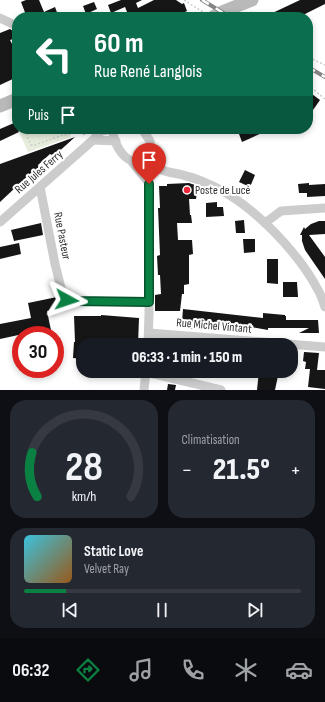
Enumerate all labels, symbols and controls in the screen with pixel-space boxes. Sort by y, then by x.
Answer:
text: 60 m [94,27,143,60]
icon: left [28,28,80,80]
text: Rue René Langlois [94,61,202,82]
icon: arrive [57,104,79,126]
text: Puis [28,106,49,125]
pin [132,143,166,184]
street label: Rue Jules Ferry [12,147,66,197]
icon: arrive [138,149,160,171]
place label: Poste de Lucé [195,183,251,198]
marker: Poste de Lucé [182,185,192,195]
street label: Rue Pasteur [50,211,74,262]
position arrow [46,279,88,321]
street label: Rue Michel Vintant [176,315,253,337]
speed limit sign: 30 [12,326,64,378]
text: 06:33 · 1 min · 150 m [132,348,242,367]
text: Climatisation [182,432,240,448]
text: 28 [65,443,103,492]
text: 21.5° [213,452,270,488]
text: − [182,457,192,484]
text: + [290,457,301,484]
text: km/h [71,488,96,505]
text: Static Love [84,542,143,561]
text: Velvet Ray [84,561,129,577]
icon: previous [59,599,81,621]
icon: pause [151,599,173,621]
icon: next [244,599,266,621]
icon: directions [74,656,102,684]
icon: music [127,656,155,684]
icon: phone [179,656,207,684]
icon: climate [232,656,260,684]
icon: car [285,656,313,684]
text: 06:32 [12,660,49,681]

